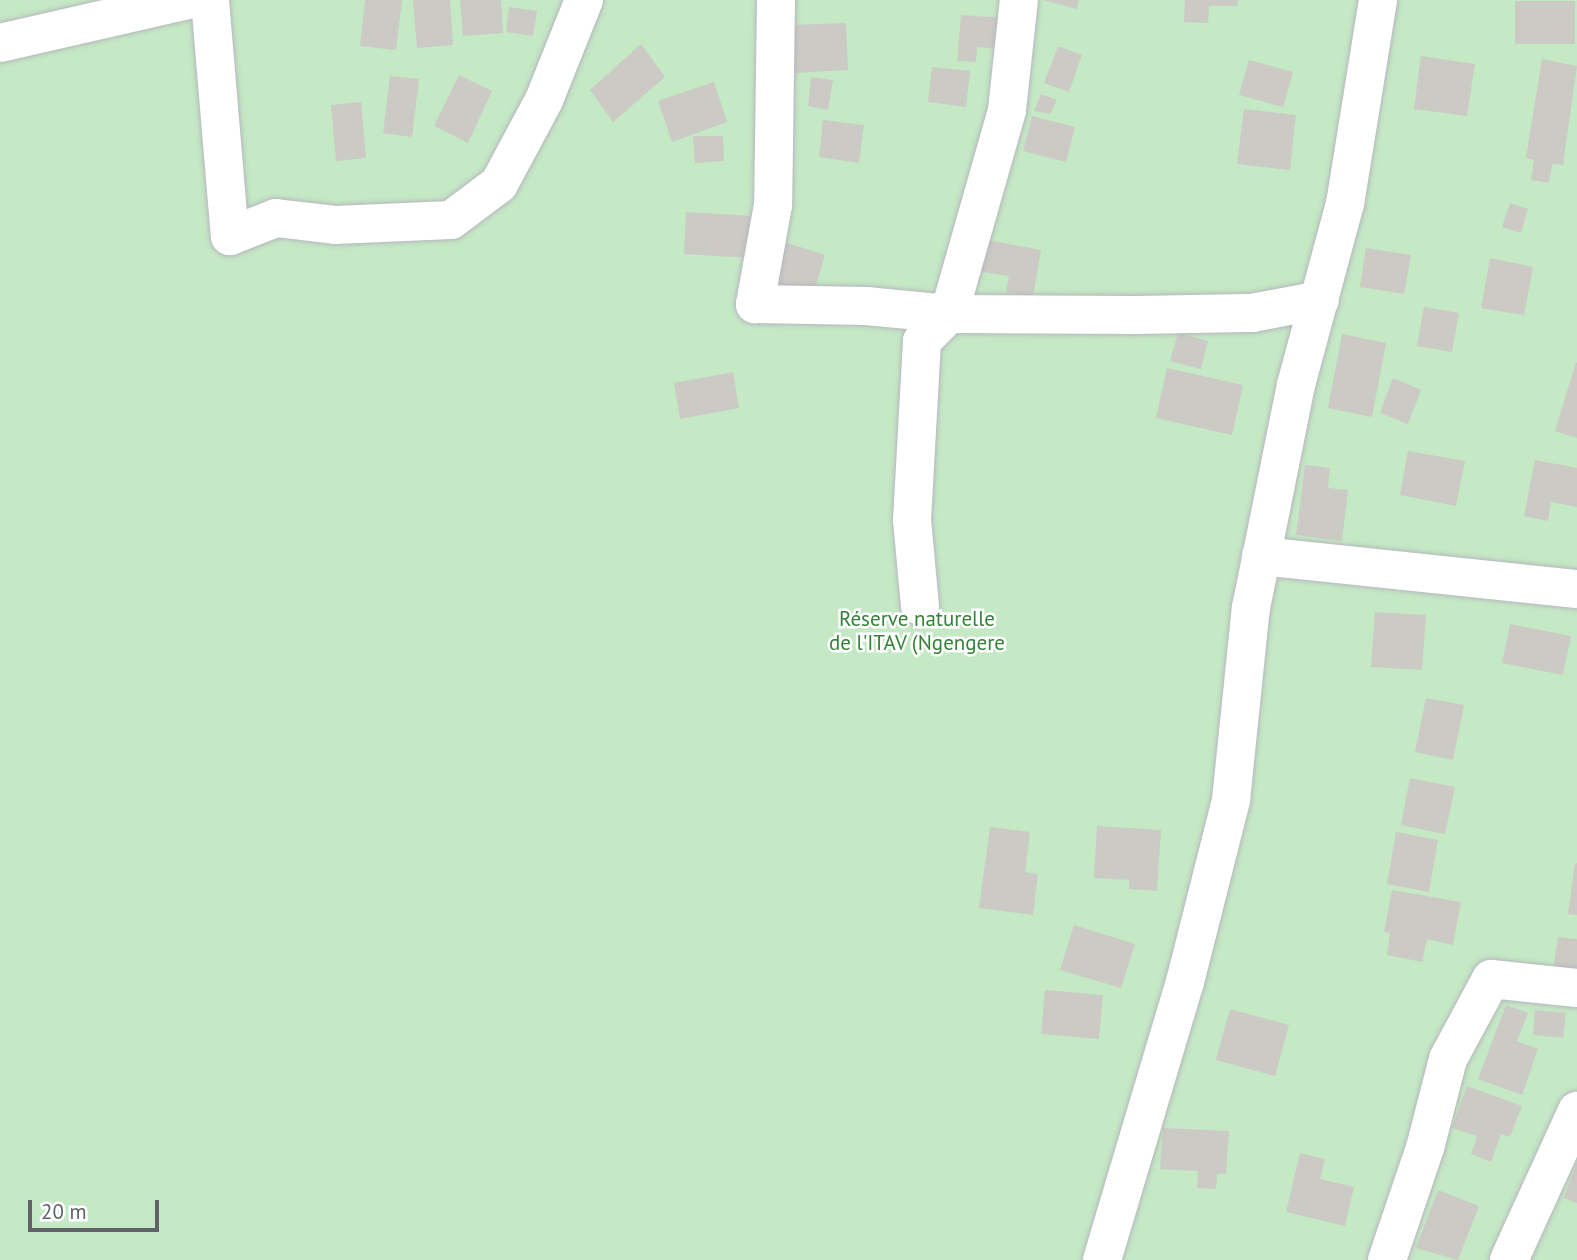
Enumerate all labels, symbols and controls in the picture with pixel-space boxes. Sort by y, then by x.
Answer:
park label: Réserve naturelle de l'ITAV (Ngengere [829,606,1005,656]
scale bar [32,1186,163,1230]
text: 20 m [41,1198,87,1225]

